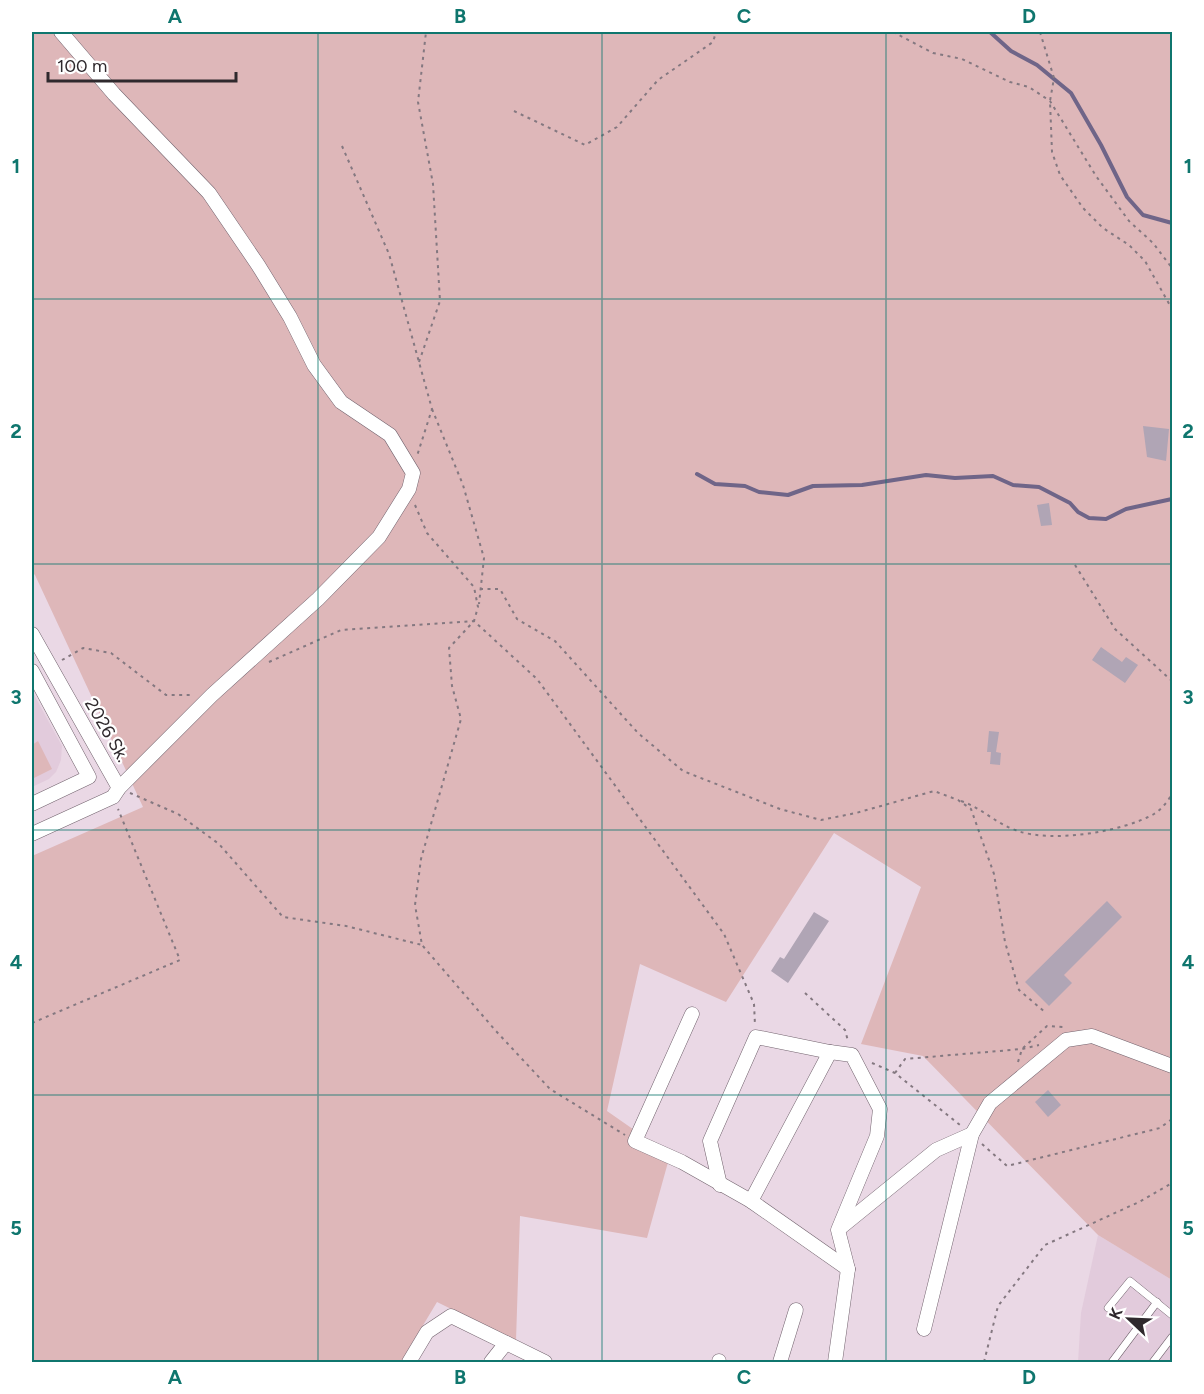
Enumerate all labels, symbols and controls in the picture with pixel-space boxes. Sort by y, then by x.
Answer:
text: A [168,4,183,28]
text: B [454,4,466,28]
text: C [737,4,751,28]
text: D [1022,4,1036,28]
scale bar [48,45,236,83]
text: 100 m [57,55,107,77]
text: 1 [12,154,20,178]
text: 1 [1184,154,1192,178]
text: 2 [10,419,22,443]
text: 2 [1182,419,1194,443]
text: 3 [10,685,22,709]
text: 3 [1182,685,1194,709]
street label: 2026 Sk. [80,694,134,766]
text: 4 [10,950,23,974]
text: 4 [1182,950,1195,974]
text: 5 [10,1216,22,1240]
text: 5 [1182,1216,1194,1240]
north arrow [1099,1289,1159,1349]
text: K [1105,1304,1127,1322]
text: A [168,1365,183,1389]
text: B [454,1365,466,1389]
text: C [737,1365,751,1389]
text: D [1022,1365,1036,1389]

